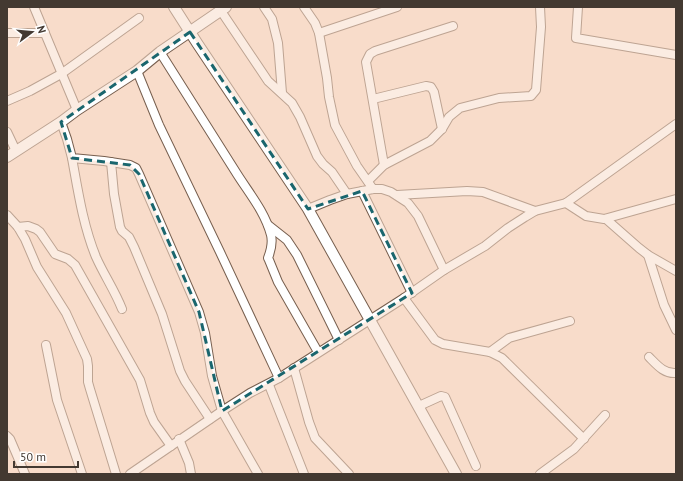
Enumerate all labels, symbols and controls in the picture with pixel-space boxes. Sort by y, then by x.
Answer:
north arrow [12,12,52,52]
text: N [34,24,49,35]
scale bar [14,443,78,469]
text: 50 m [20,449,46,464]

